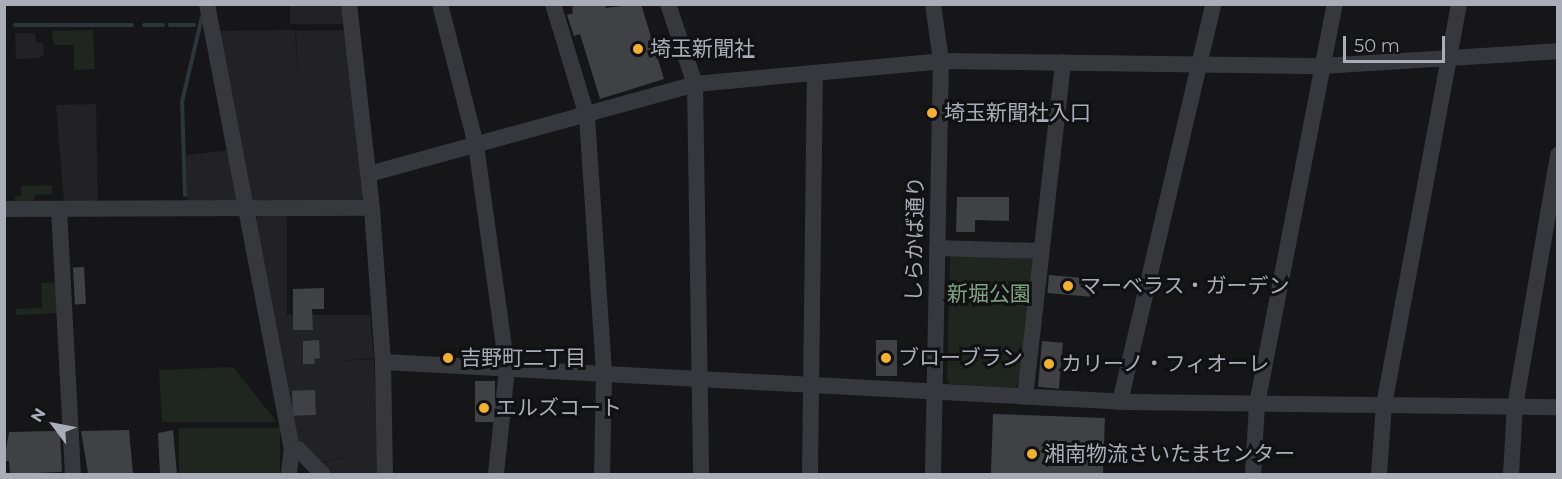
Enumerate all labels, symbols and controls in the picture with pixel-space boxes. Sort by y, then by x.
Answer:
scale bar [1346,24,1448,62]
text: 50 m [1354,35,1400,57]
place label: 埼玉新聞社 [650,36,755,62]
marker: 埼玉新聞社 [631,42,645,56]
place label: 埼玉新聞社入口 [944,100,1091,126]
marker: 埼玉新聞社入口 [925,106,939,120]
street label: しらかば通り [901,176,929,302]
place label: マーベラス・ガーデン [1080,273,1290,299]
marker: マーベラス・ガーデン [1061,279,1075,293]
park label: 新堀公園 [947,281,1031,307]
place label: 吉野町二丁目 [460,345,586,371]
place label: ブローブラン [898,345,1024,371]
marker: 吉野町二丁目 [441,351,455,365]
marker: ブローブラン [879,351,893,365]
place label: カリーノ・フィオーレ [1061,351,1271,377]
marker: カリーノ・フィオーレ [1042,357,1056,371]
north arrow [24,395,84,455]
place label: エルズコート [496,395,622,421]
marker: エルズコート [477,401,491,415]
text: N [27,405,50,426]
place label: 湘南物流さいたまセンター [1044,441,1296,467]
marker: 湘南物流さいたまセンター [1025,447,1039,461]

